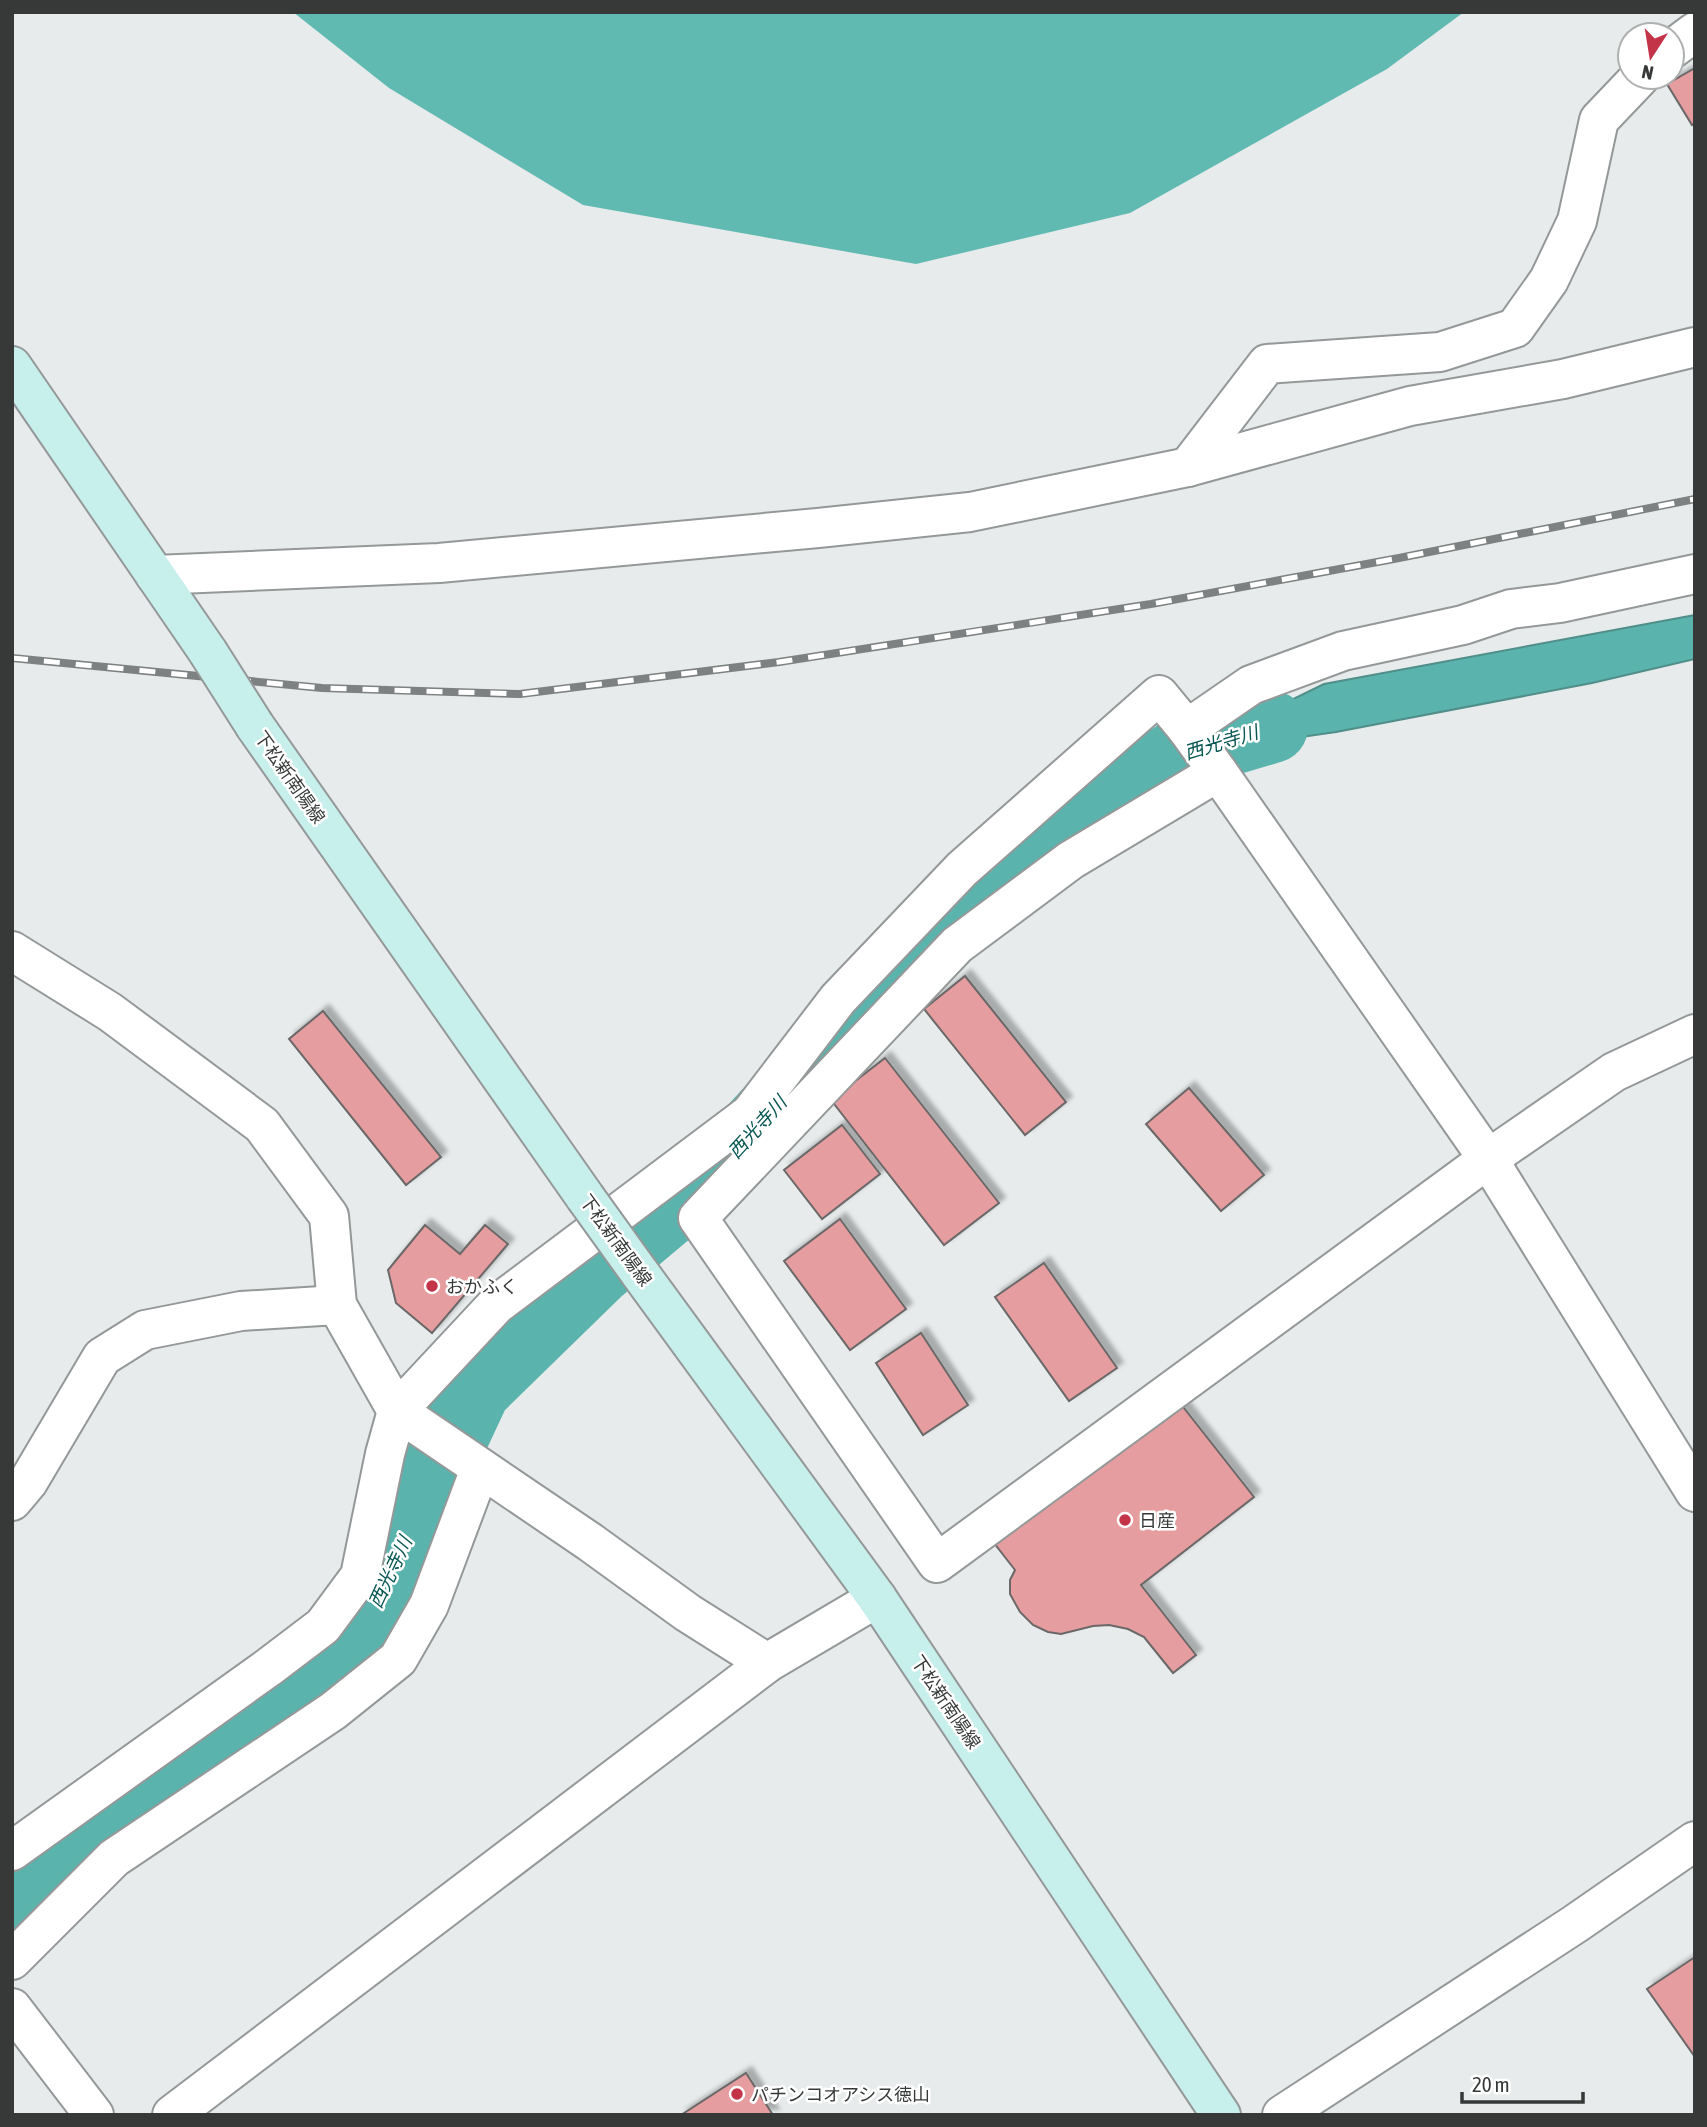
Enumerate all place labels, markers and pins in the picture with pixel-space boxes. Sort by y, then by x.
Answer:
place label: おかふく [446,1276,518,1297]
marker: おかふく [424,1278,440,1294]
place label: 日産 [1139,1510,1175,1531]
marker: 日産 [1117,1512,1133,1528]
place label: パチンコオアシス徳山 [751,2084,930,2105]
marker: パチンコオアシス徳山 [729,2086,745,2102]

